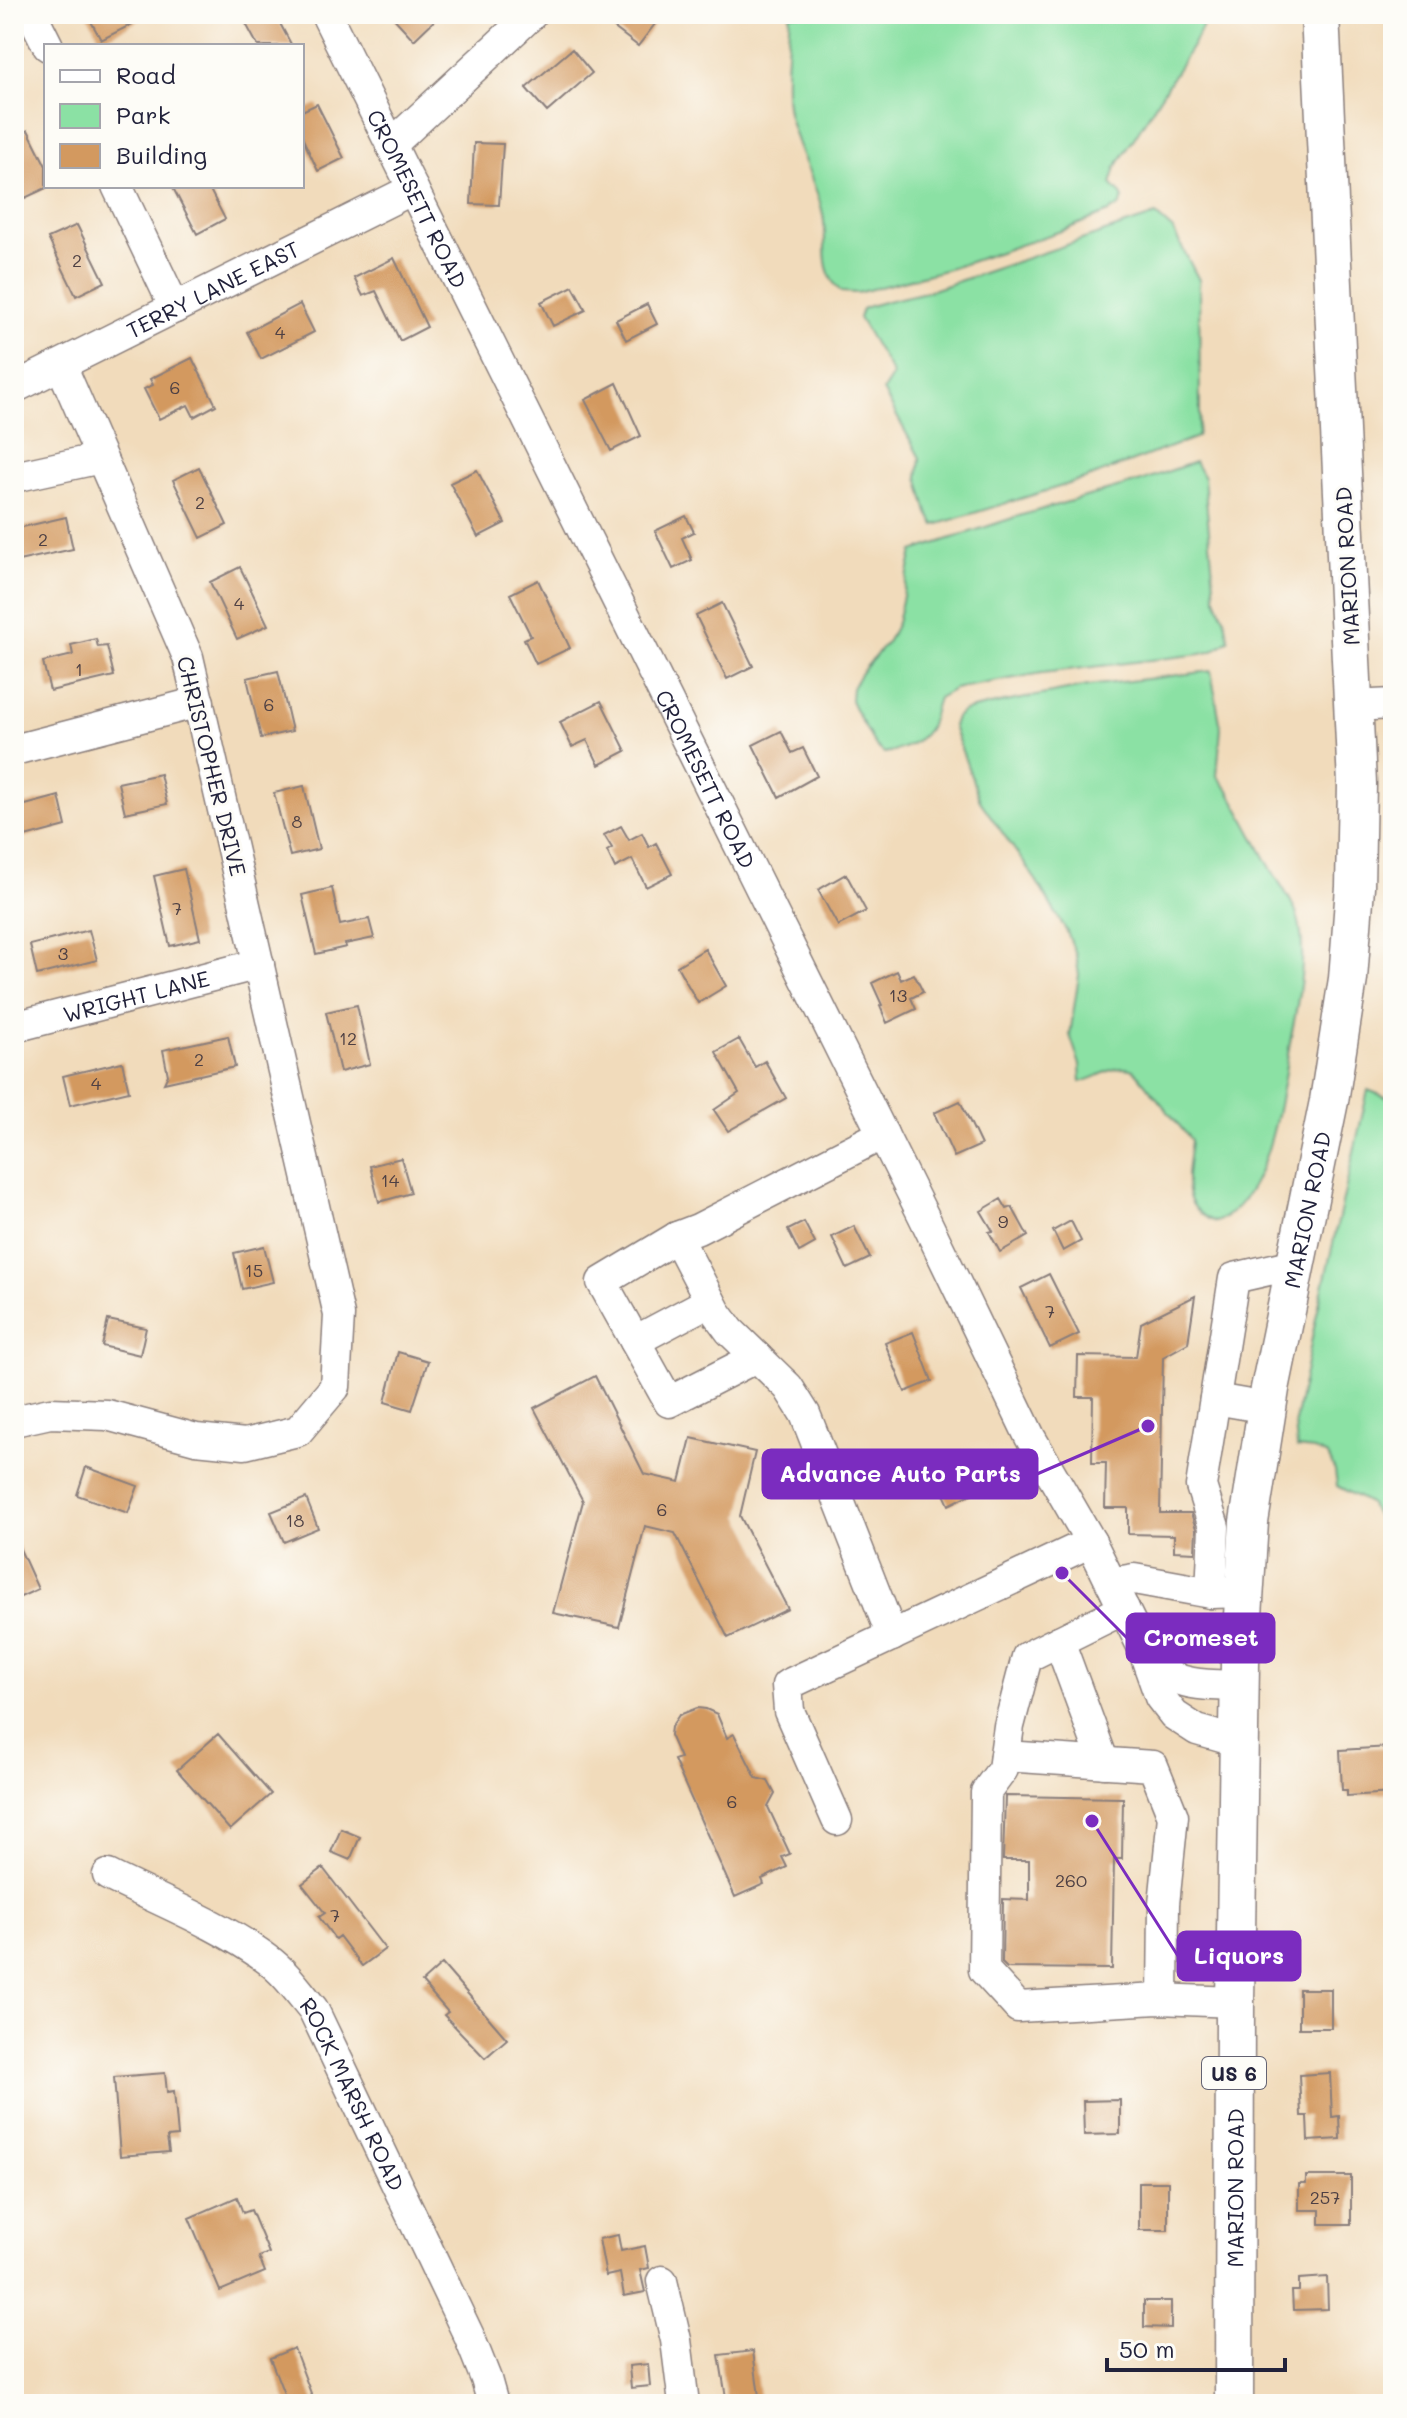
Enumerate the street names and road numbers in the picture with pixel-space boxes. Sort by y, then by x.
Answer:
street label: CROMESETT ROAD [361,104,474,293]
street label: TERRY LANE EAST [121,234,304,344]
street label: MARION ROAD [1328,486,1366,646]
street label: CHRISTOPHER DRIVE [171,653,253,879]
street label: CROMESETT ROAD [650,685,763,873]
street label: WRIGHT LANE [60,963,212,1028]
street label: MARION ROAD [1277,1129,1337,1291]
street label: ROCK MARSH ROAD [294,1991,412,2195]
road number: US 6 [1202,2057,1266,2089]
street label: MARION ROAD [1220,2108,1249,2268]

